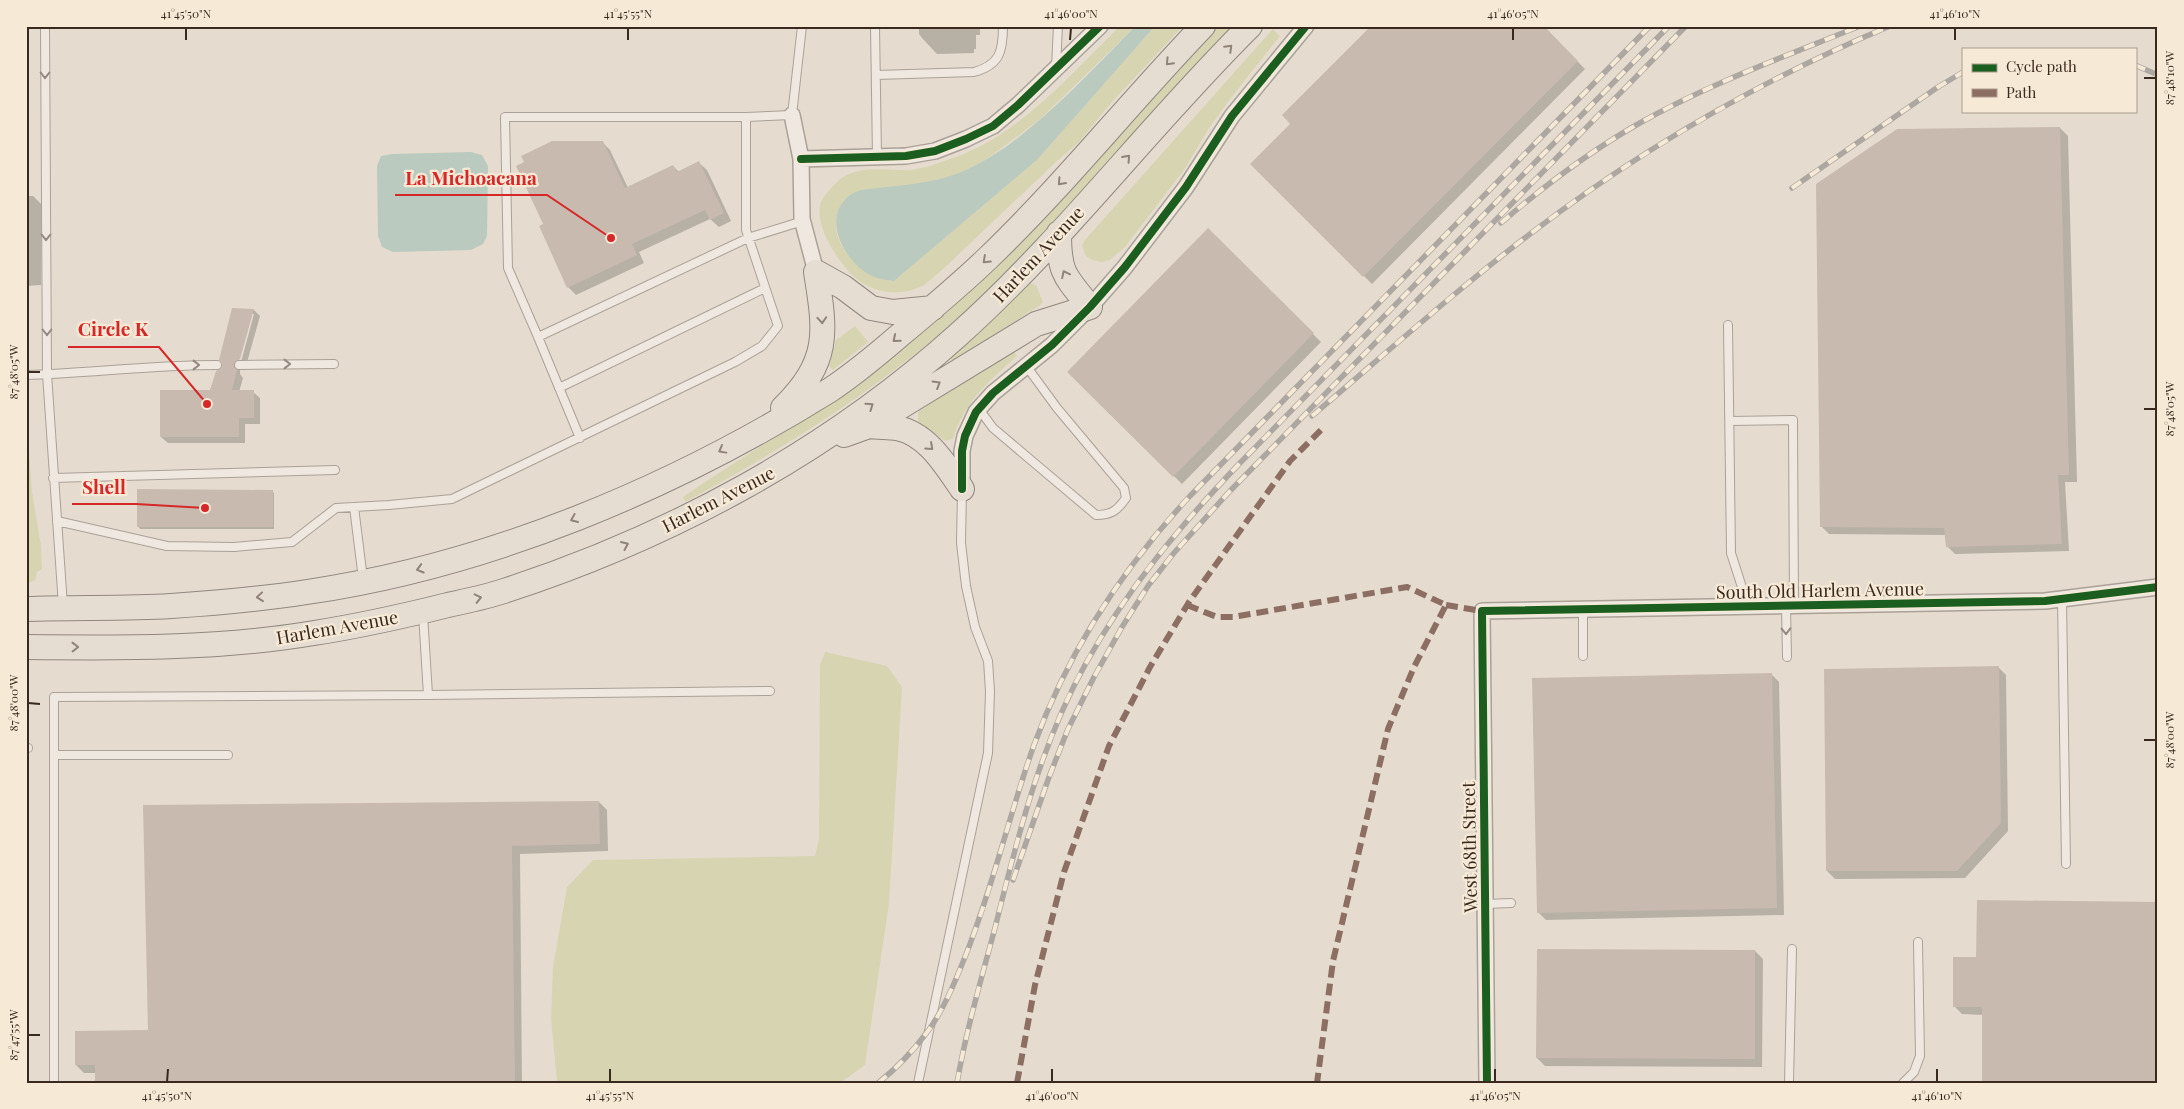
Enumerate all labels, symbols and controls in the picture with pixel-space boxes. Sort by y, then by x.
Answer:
text: 41°45'50"N [161,5,212,21]
text: 41°45'55"N [604,5,653,21]
text: 41°46'00"N [1044,5,1098,21]
text: 41°46'05"N [1487,5,1539,21]
text: 41°46'10"N [1930,5,1981,21]
one-way arrow [1223,44,1232,53]
legend [1962,48,2136,112]
text: 87°48'10"W [2161,51,2177,105]
one-way arrow [1166,56,1175,65]
text: Cycle path [2006,56,2077,76]
one-way arrow [40,72,50,79]
text: Path [2006,82,2036,102]
one-way arrow [1121,154,1130,163]
callout: La Michoacana [395,161,547,195]
text: La Michoacana [405,164,537,190]
one-way arrow [1057,177,1066,186]
street label: Harlem Avenue [987,201,1089,307]
one-way arrow [41,234,51,242]
one-way arrow [982,254,991,263]
one-way arrow [1062,270,1072,279]
callout: Circle K [68,313,159,347]
text: Circle K [78,315,149,341]
one-way arrow [817,316,828,324]
one-way arrow [42,329,52,337]
one-way arrow [892,333,901,342]
text: 87°48'05"W [5,344,21,399]
one-way arrow [283,359,291,369]
one-way arrow [192,360,200,370]
one-way arrow [932,381,941,391]
text: 87°48'05"W [2161,381,2177,436]
one-way arrow [864,403,873,412]
one-way arrow [924,442,933,451]
one-way arrow [718,444,727,454]
street label: Harlem Avenue [658,460,778,538]
callout: Shell [72,470,136,504]
text: Shell [82,473,126,499]
one-way arrow [570,512,579,523]
one-way arrow [620,540,629,551]
one-way arrow [416,563,425,573]
street label: South Old Harlem Avenue [1716,576,1924,604]
one-way arrow [256,591,264,602]
one-way arrow [474,593,483,604]
street label: Harlem Avenue [274,604,400,650]
one-way arrow [1781,628,1791,636]
one-way arrow [72,642,79,652]
text: 87°48'00"W [5,674,21,731]
text: 87°48'00"W [2161,711,2177,768]
street label: West 68th Street [1456,781,1482,914]
text: 87°47'55"W [5,1009,21,1061]
text: 41°45'50"N [142,1087,193,1103]
text: 41°45'55"N [586,1087,635,1103]
text: 41°46'00"N [1025,1087,1079,1103]
text: 41°46'05"N [1469,1087,1521,1103]
text: 41°46'10"N [1912,1087,1963,1103]

